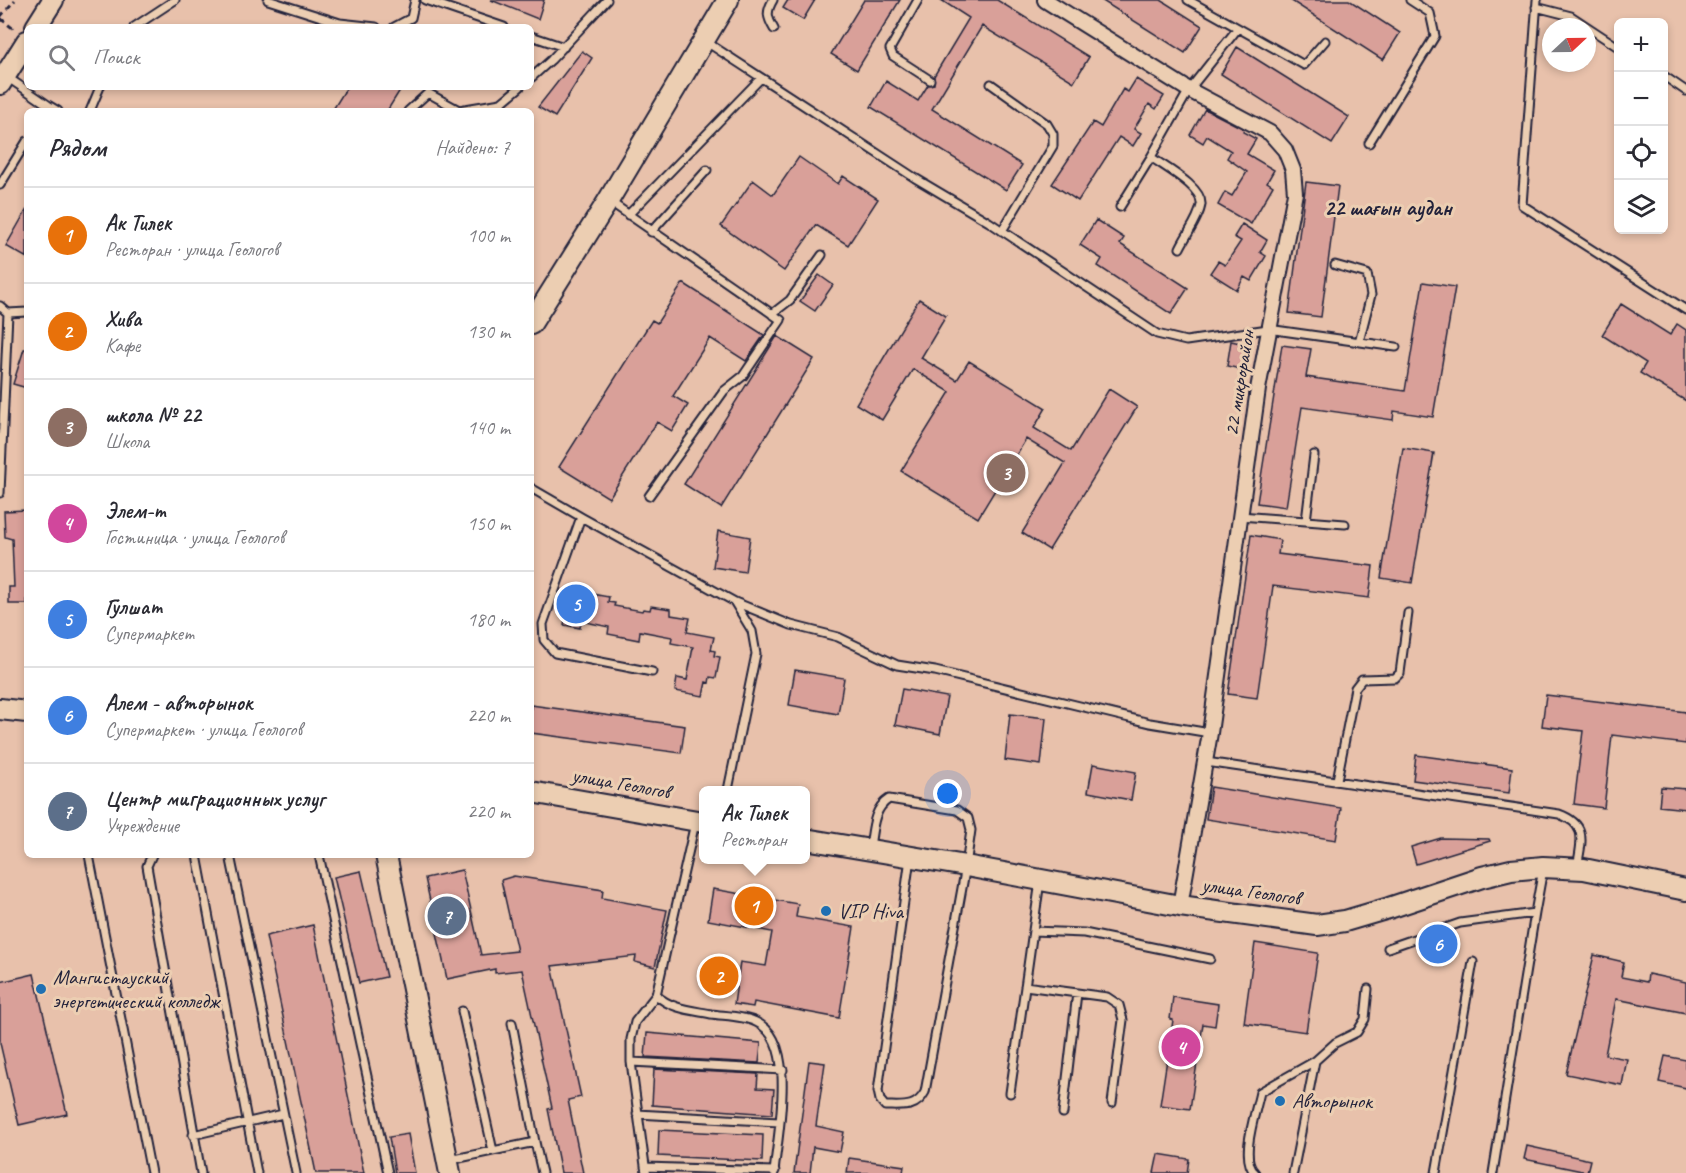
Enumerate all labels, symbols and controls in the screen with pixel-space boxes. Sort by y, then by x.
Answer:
north arrow [1542,18,1596,72]
map controls [1614,18,1668,234]
button: + [1614,18,1668,72]
search box [24,24,534,90]
icon: search [45,41,78,74]
text: Поиск [93,43,139,71]
button: − [1614,72,1668,126]
button: locate [1614,126,1668,180]
text: Рядом [48,131,106,164]
text: Найдено: 7 [435,135,510,160]
button: layers [1614,180,1668,234]
district label: 22 шағын аудан [1324,194,1454,222]
text: Ак Тилек [105,209,172,237]
text: 1 [63,223,72,248]
text: 100 m [467,223,510,248]
text: Ресторан · улица Геологов [105,237,278,262]
text: Хива [105,305,141,333]
text: 2 [63,319,72,344]
text: 130 m [467,319,510,344]
street label: 22 микрорайон [1218,327,1260,438]
text: Кафе [105,333,140,358]
text: школа № 22 [105,401,201,429]
text: 3 [63,415,72,440]
text: 140 m [467,415,510,440]
text: Школа [105,429,149,454]
pin: 3 [986,450,1026,496]
text: Элем-т [105,497,165,525]
text: 4 [63,511,72,536]
text: 150 m [467,511,510,536]
text: Гостиница · улица Геологов [105,525,284,550]
pin: 5 [556,582,596,626]
text: Гулшат [105,593,163,621]
text: 5 [63,607,72,632]
text: 180 m [467,607,510,632]
text: Супермаркет [105,621,194,646]
text: Алем - авторынок [105,689,253,717]
text: 6 [63,703,72,728]
text: 220 m [467,703,510,728]
text: Супермаркет · улица Геологов [105,717,302,742]
street label: улица Геологов [568,761,676,805]
your location [933,779,962,808]
text: Центр миграционных услуг [105,785,325,813]
popup [699,786,810,864]
text: 7 [63,799,72,824]
text: 220 m [467,799,510,824]
text: Ак Тилек [721,799,788,827]
text: Учреждение [105,813,179,838]
text: Ресторан [721,827,787,852]
street label: улица Геологов [1198,871,1306,911]
pin: 1 [734,884,774,928]
pin: 7 [428,894,466,938]
place label: VIP Hiva [838,898,905,924]
marker: VIP Hiva [819,904,833,918]
pin: 6 [1418,922,1458,966]
pin: 2 [700,954,738,998]
place label: Мангистауский энергетический колледж [53,964,222,1014]
marker: Мангистауский энергетический колледж [34,982,48,996]
pin: 4 [1162,1024,1200,1070]
place label: Авторынок [1292,1088,1374,1114]
marker: Авторынок [1273,1094,1287,1108]

